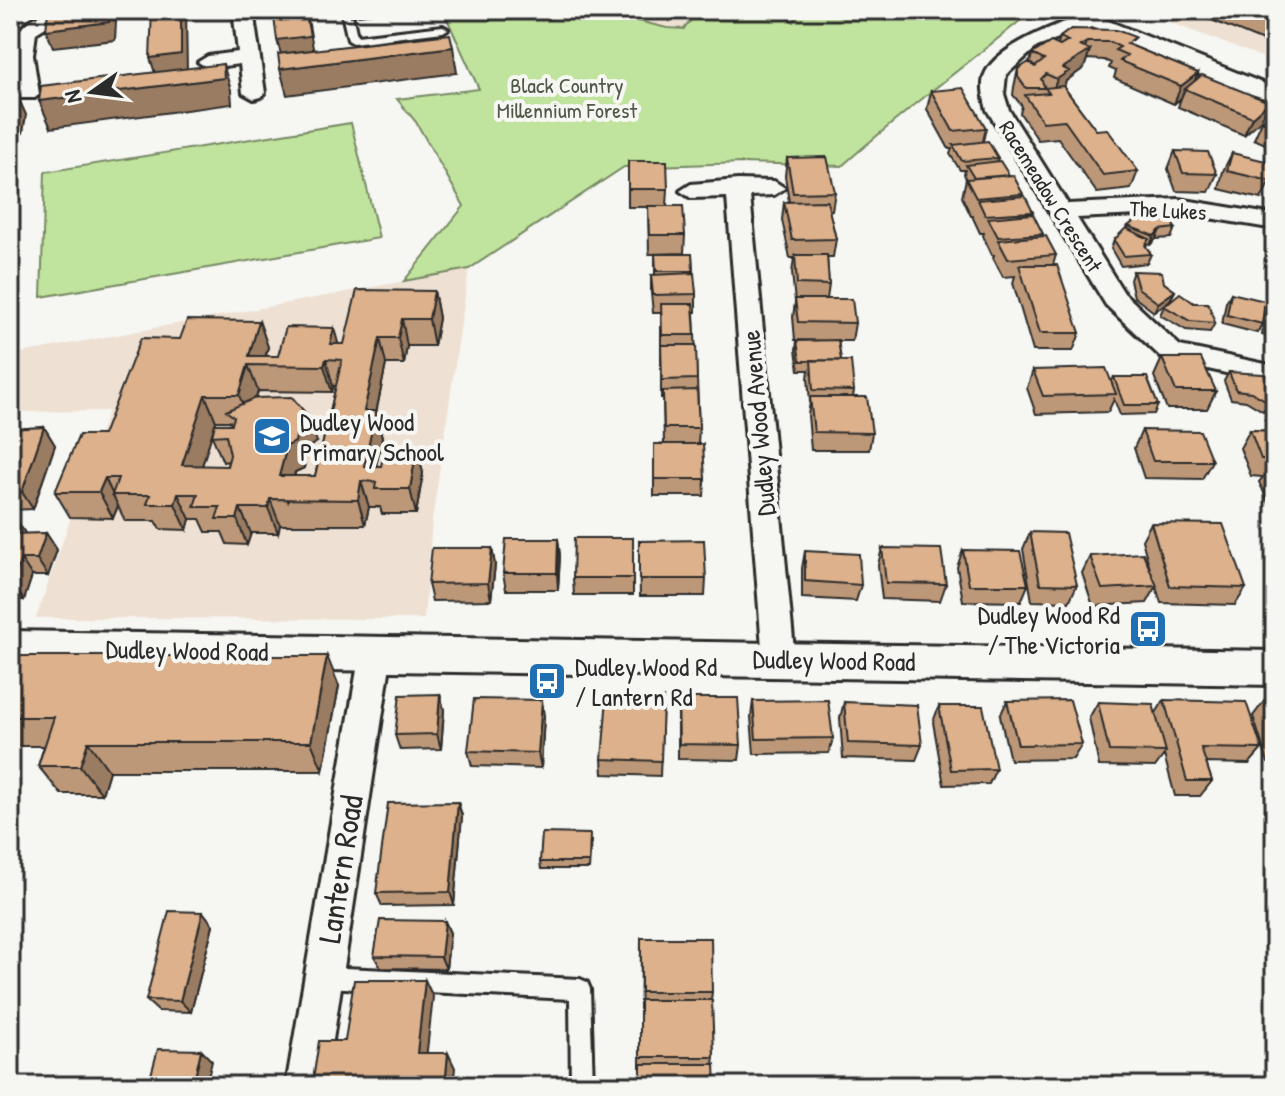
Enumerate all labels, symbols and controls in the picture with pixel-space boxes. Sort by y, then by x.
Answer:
north arrow [52,52,132,132]
park label: Black Country Millennium Forest [497,70,638,125]
text: N [57,87,89,106]
street label: Racemeadow Crescent [992,114,1110,278]
street label: The Lukes [1129,193,1207,227]
street label: Dudley Wood Avenue [732,329,784,517]
place label: Dudley Wood Primary School [300,404,444,469]
school or university icon: Dudley Wood Primary School [251,415,293,457]
place label: Dudley Wood Rd / The Victoria [978,597,1120,662]
bus stop icon: Dudley Wood Rd / The Victoria [1127,608,1169,650]
street label: Dudley Wood Road [105,631,269,669]
street label: Dudley Wood Road [752,641,916,679]
place label: Dudley Wood Rd / Lantern Rd [575,649,717,714]
bus stop icon: Dudley Wood Rd / Lantern Rd [526,660,568,702]
street label: Lantern Road [307,792,373,946]

